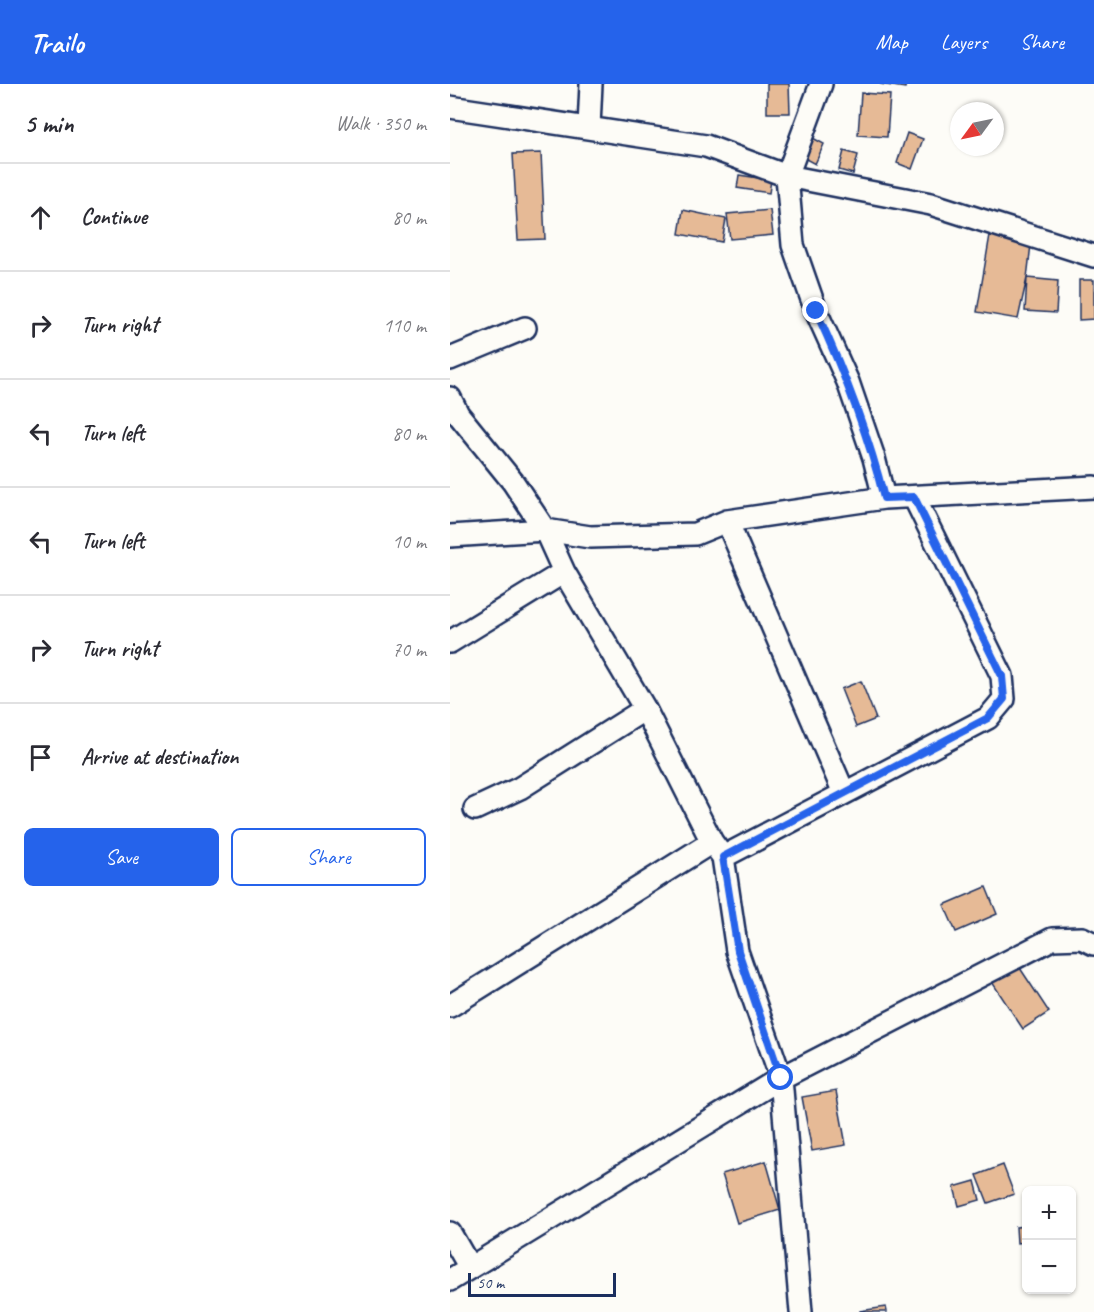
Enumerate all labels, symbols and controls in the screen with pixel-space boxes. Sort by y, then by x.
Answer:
text: Trailo [30,25,84,60]
text: Map [875,29,908,55]
text: Layers [941,29,987,55]
text: Share [1020,29,1064,55]
north arrow [950,102,1004,156]
text: 5 min [24,107,73,140]
text: Walk · 350 m [336,111,426,136]
icon: ahead [24,201,57,234]
text: Continue [81,203,147,231]
text: 80 m [392,205,426,230]
route end [802,297,828,323]
icon: right [24,309,57,342]
text: Turn right [81,311,158,339]
text: 110 m [383,313,426,338]
icon: left [24,417,57,450]
text: Turn left [81,419,145,447]
text: 80 m [392,421,426,446]
icon: left [24,525,57,558]
text: Turn left [81,527,145,555]
text: 10 m [392,529,426,554]
icon: right [24,633,57,666]
text: Turn right [81,635,158,663]
text: 70 m [392,637,426,662]
icon: arrive [24,741,57,774]
text: Arrive at destination [81,743,238,771]
button: Save [24,828,219,886]
button: Share [231,828,426,886]
route start [767,1064,793,1090]
map controls [1022,1186,1076,1294]
button: + [1022,1186,1076,1240]
button: − [1022,1240,1076,1294]
scale bar [468,1270,616,1298]
text: 50 m [477,1273,504,1293]

